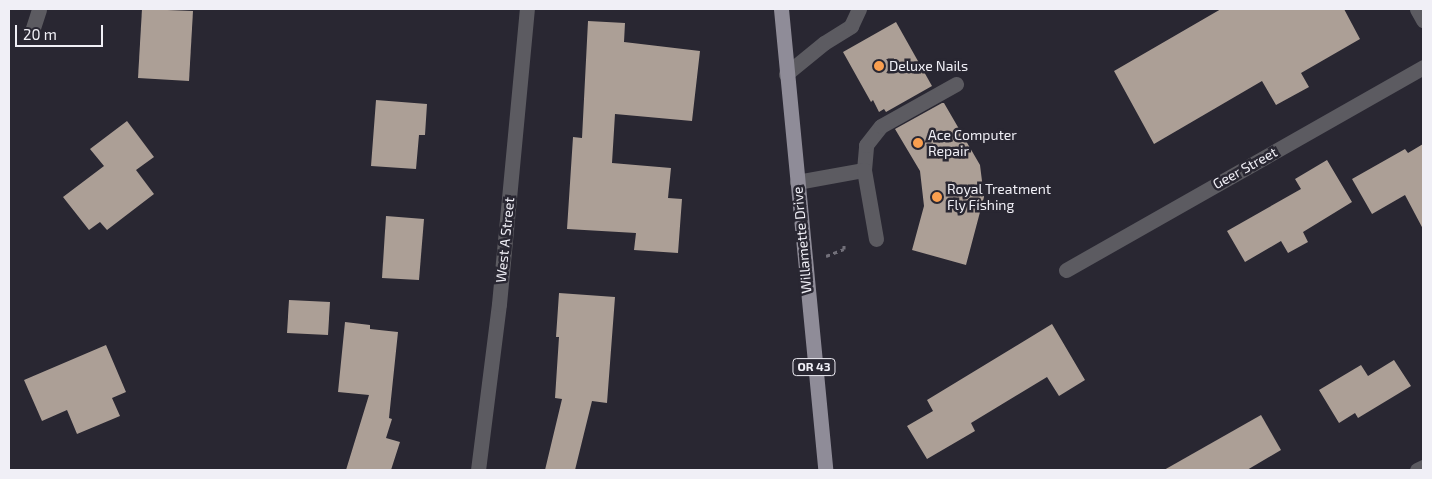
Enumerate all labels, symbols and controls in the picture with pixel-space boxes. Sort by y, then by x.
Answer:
scale bar [18,15,105,47]
text: 20 m [23,25,57,43]
place label: Deluxe Nails [889,58,968,74]
marker: Deluxe Nails [873,60,885,72]
place label: Ace Computer Repair [928,127,1017,160]
marker: Ace Computer Repair [912,137,924,149]
street label: Geer Street [1210,143,1280,193]
place label: Royal Treatment Fly Fishing [947,181,1052,213]
street label: Willamette Drive [789,186,815,294]
marker: Royal Treatment Fly Fishing [931,191,943,203]
street label: West A Street [492,196,518,284]
road number: OR 43 [792,358,836,377]

